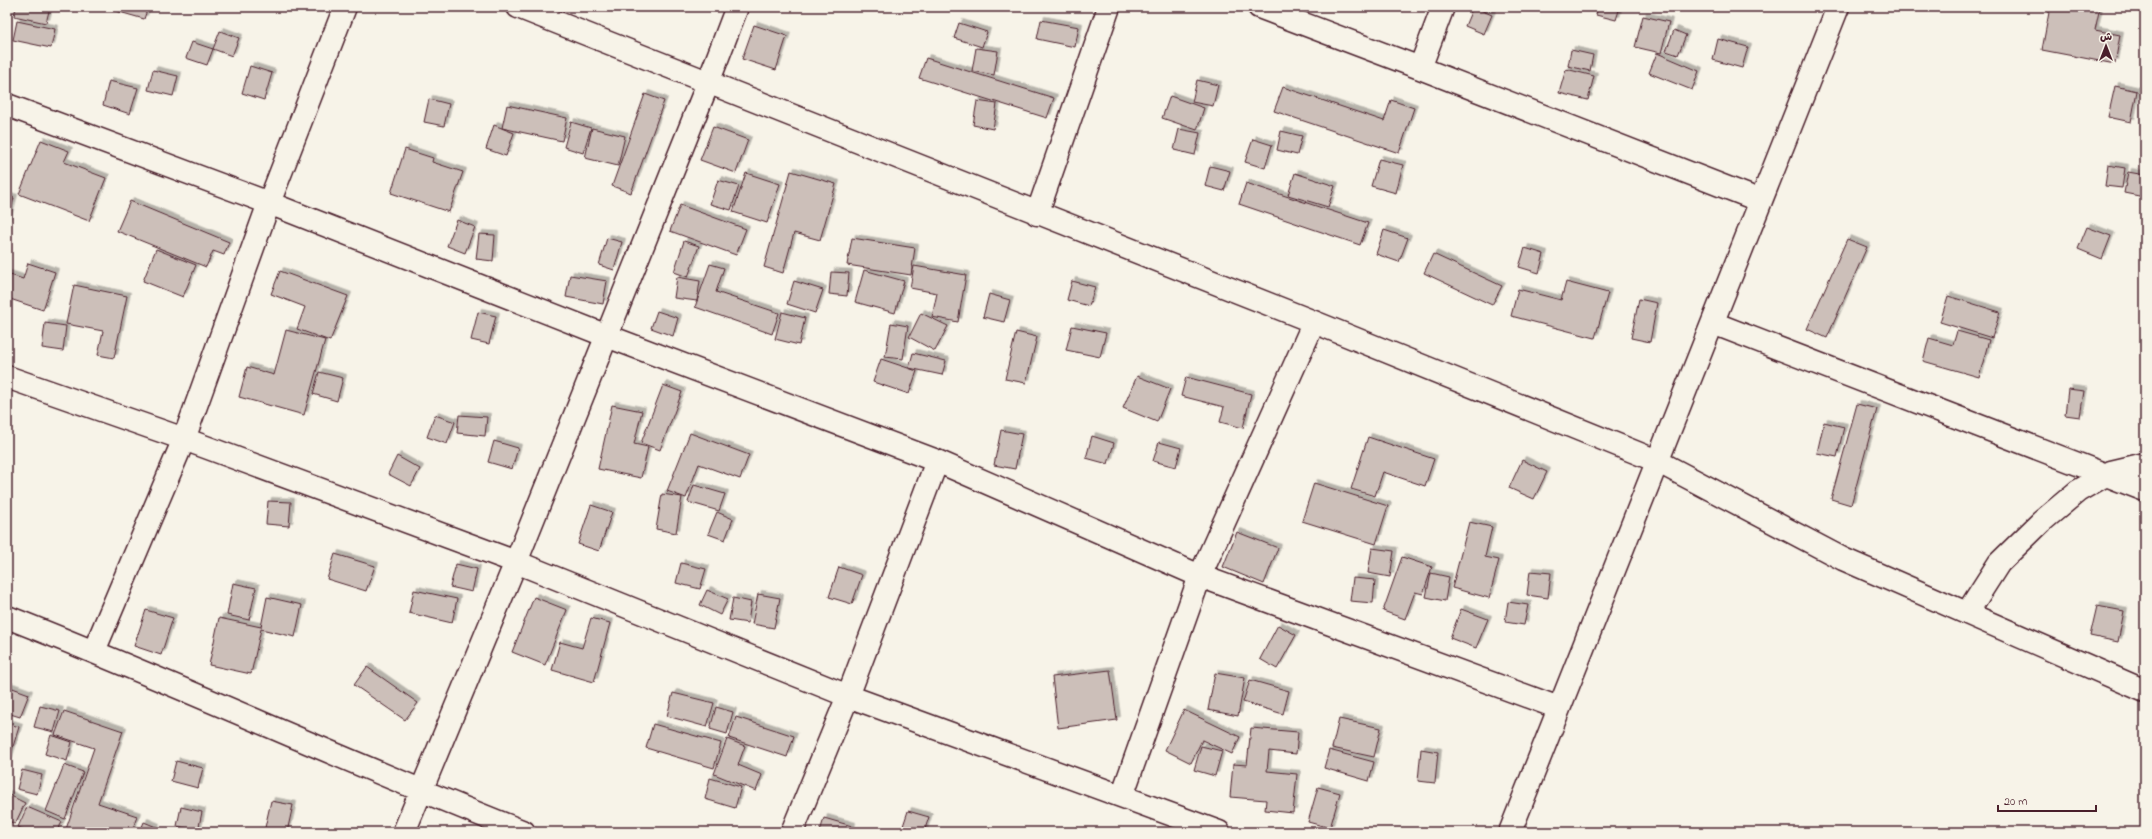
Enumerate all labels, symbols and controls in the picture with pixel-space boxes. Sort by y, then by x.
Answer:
north arrow [2086,26,2126,66]
text: ش [2100,29,2112,45]
scale bar [1998,787,2096,813]
text: 20 m [2004,793,2027,811]

